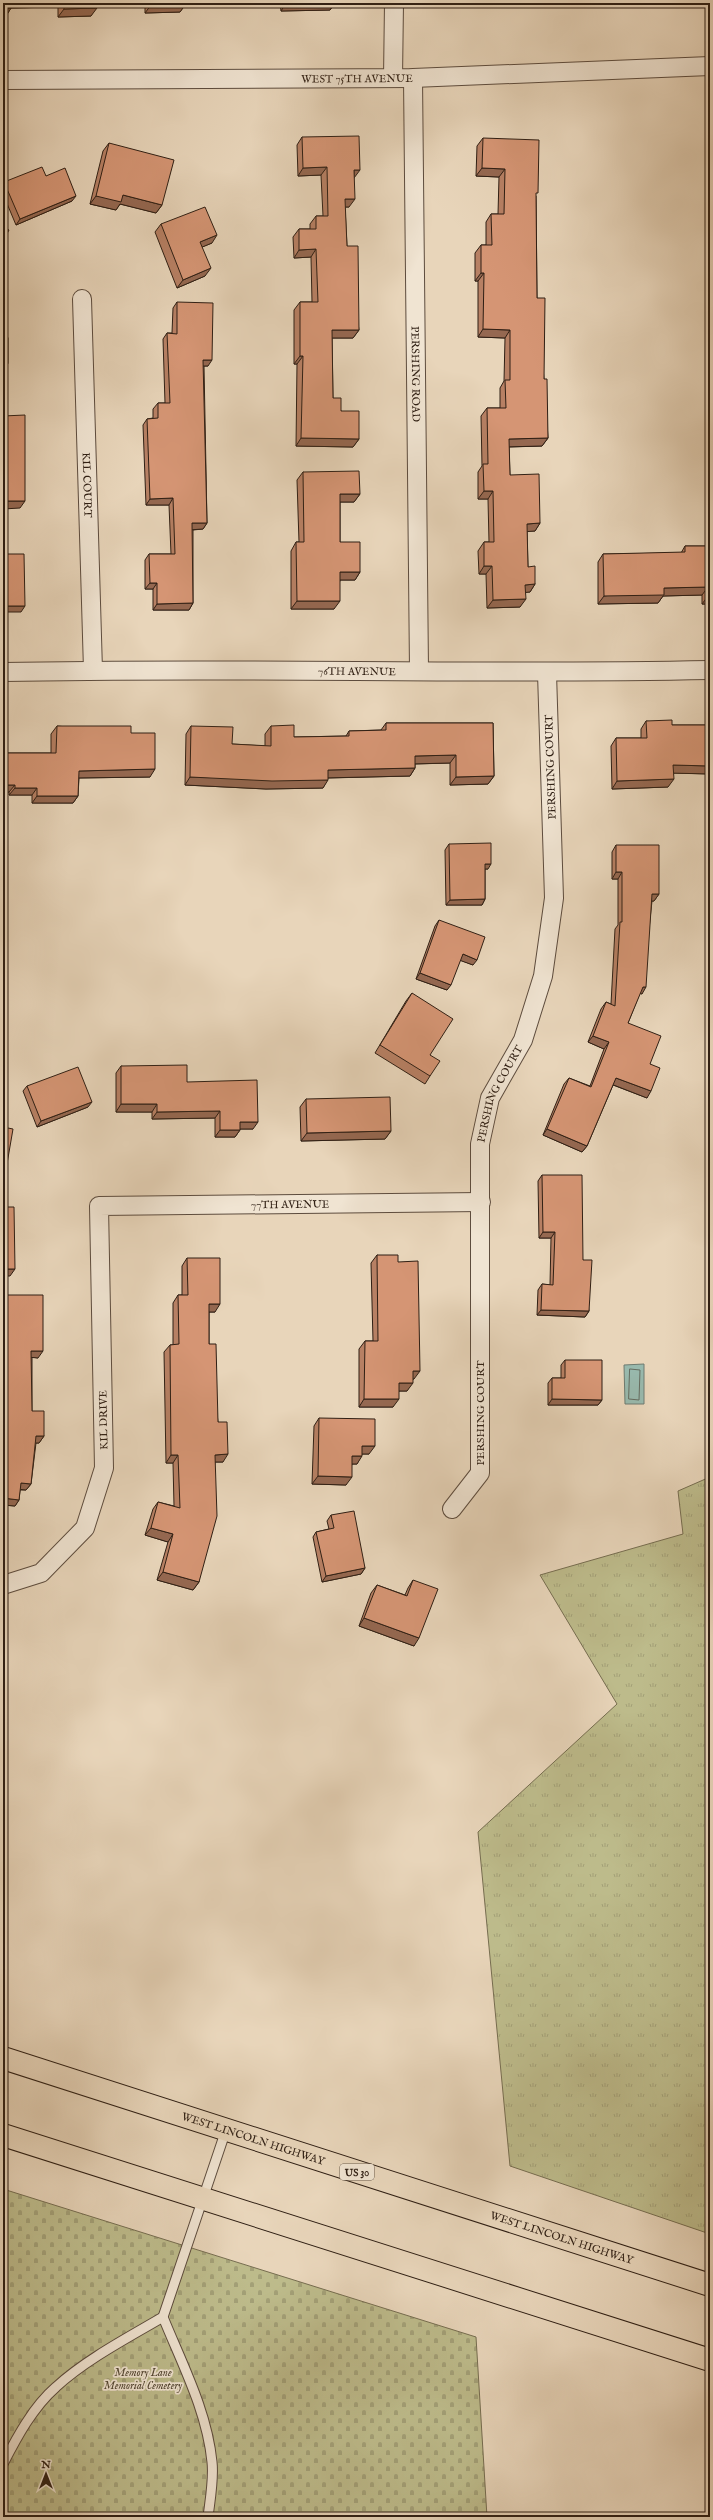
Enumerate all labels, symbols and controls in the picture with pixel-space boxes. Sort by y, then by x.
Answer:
street label: WEST 75TH AVENUE [301,72,413,87]
street label: PERSHING ROAD [408,326,422,422]
street label: KIL COURT [79,452,94,518]
street label: 76TH AVENUE [318,665,396,679]
street label: PERSHING COURT [542,714,560,820]
street label: PERSHING COURT [475,1043,527,1144]
street label: 77TH AVENUE [251,1198,330,1212]
street label: PERSHING COURT [474,1361,488,1465]
street label: KIL DRIVE [96,1390,112,1450]
street label: WEST LINCOLN HIGHWAY [180,2110,327,2169]
road number: US 30 [340,2164,374,2180]
street label: WEST LINCOLN HIGHWAY [488,2209,635,2268]
park label: Memory Lane Memorial Cemetery [104,2366,183,2393]
north arrow [26,2454,66,2494]
text: N [40,2458,51,2472]

